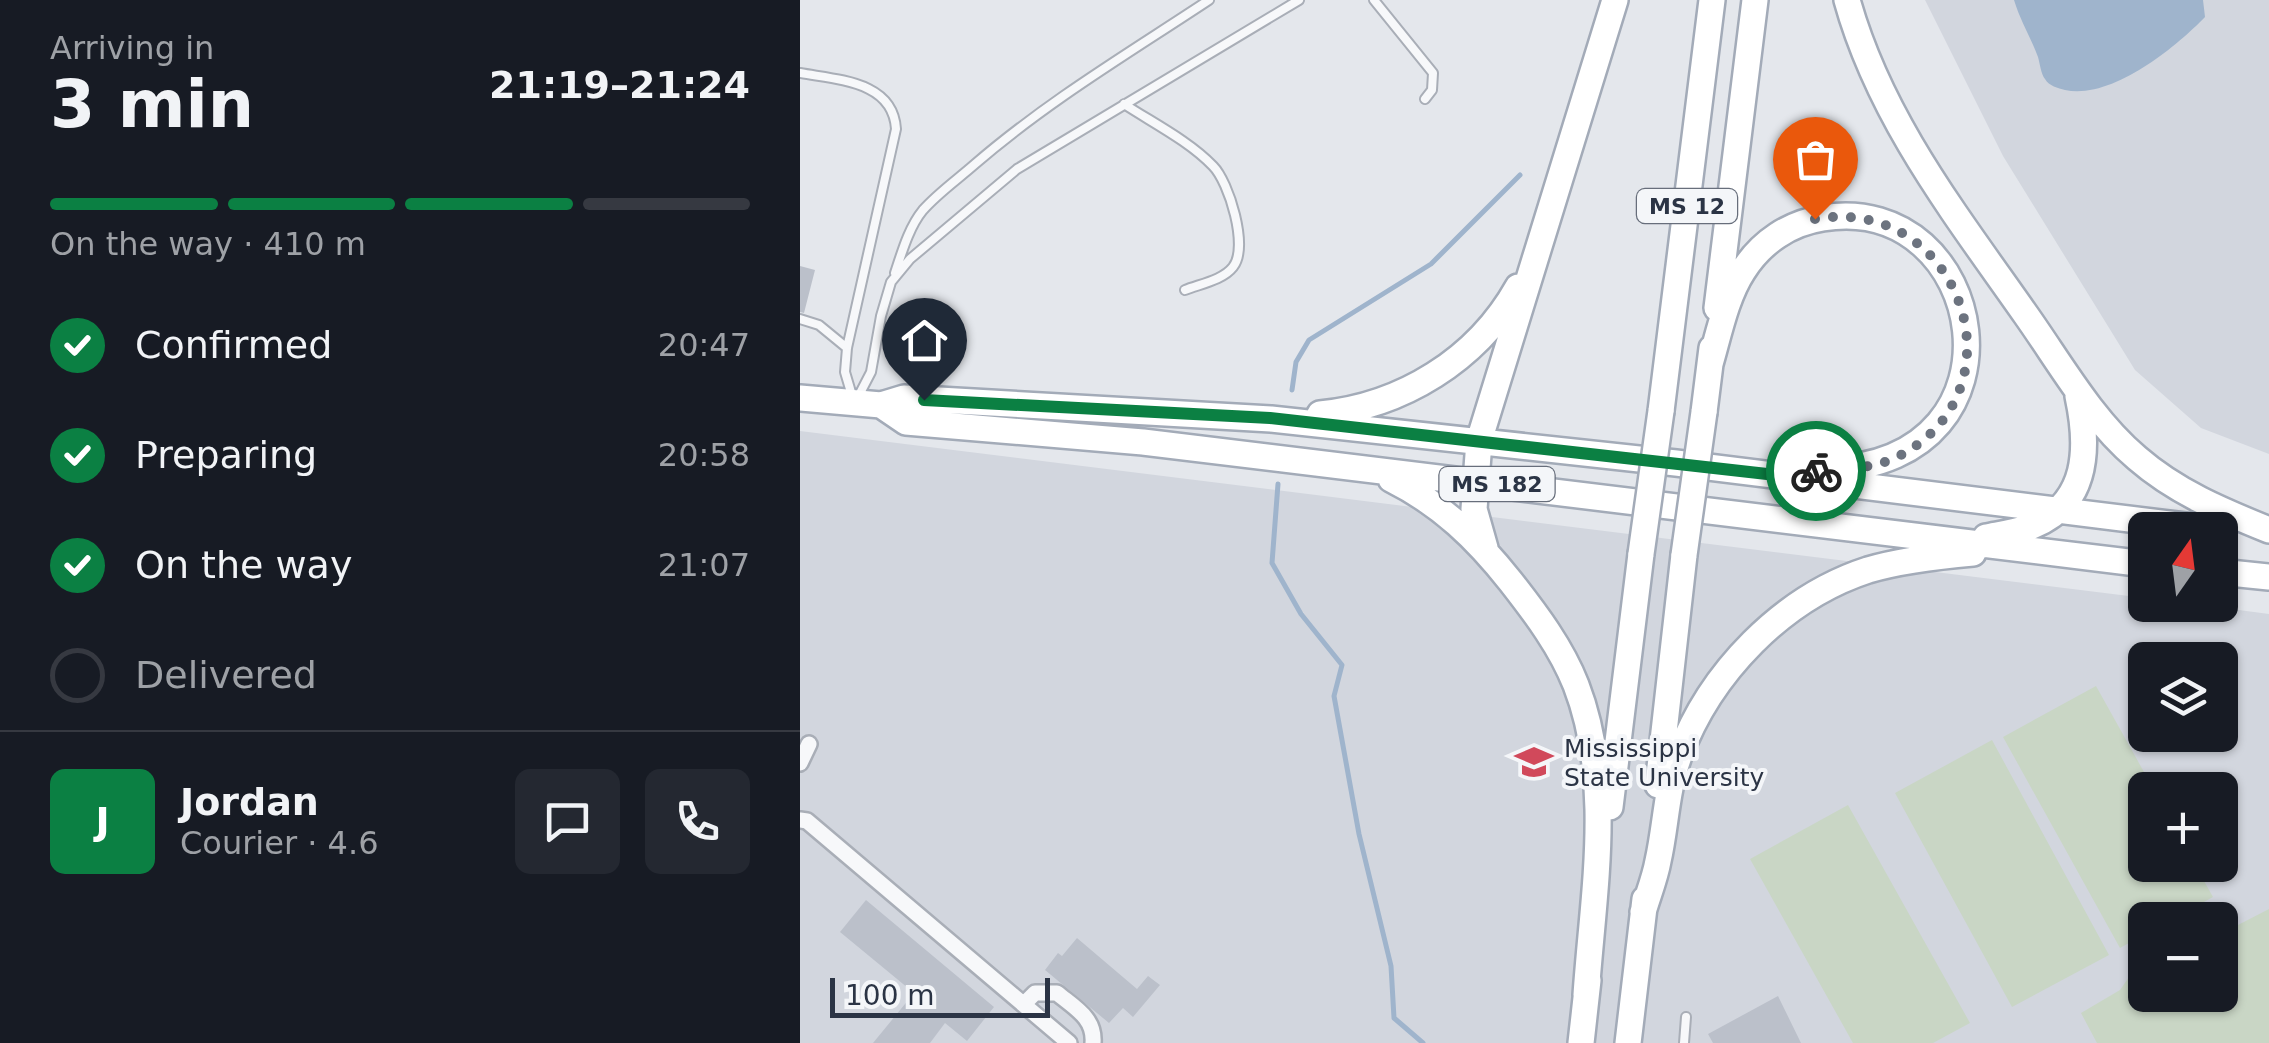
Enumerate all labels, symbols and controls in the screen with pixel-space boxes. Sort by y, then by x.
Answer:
text: Arriving in [50,29,214,67]
text: 21:19–21:24 [489,63,750,107]
text: 3 min [50,67,254,142]
pin [1773,117,1858,220]
icon: bag [1788,132,1843,187]
road number: MS 12 [1637,189,1737,223]
text: On the way · 410 m [50,225,366,263]
pin [882,298,967,401]
icon: home [897,313,952,368]
icon: check [50,318,105,373]
text: Confirmed [135,323,332,367]
text: 20:47 [658,326,750,364]
courier [1766,421,1866,521]
icon: check [50,428,105,483]
text: Preparing [135,433,317,477]
text: 20:58 [658,436,750,474]
icon: bike [1789,444,1844,499]
road number: MS 182 [1440,467,1554,501]
north arrow [2128,512,2238,622]
map controls [2128,512,2238,1012]
icon: check [50,538,105,593]
text: On the way [135,543,352,587]
text: 21:07 [658,546,750,584]
button: layers [2128,642,2238,752]
text: Delivered [135,653,317,697]
place label: Mississippi State University [1564,734,1764,792]
school or university icon: Mississippi State University [1513,741,1555,783]
button: chat [515,769,620,874]
button: phone [645,769,750,874]
button: + [2128,772,2238,882]
text: Jordan [180,780,319,824]
text: J [95,799,110,843]
text: Courier · 4.6 [180,824,379,862]
button: − [2128,902,2238,1012]
scale bar [830,973,1050,1018]
text: 100 m [845,979,935,1012]

